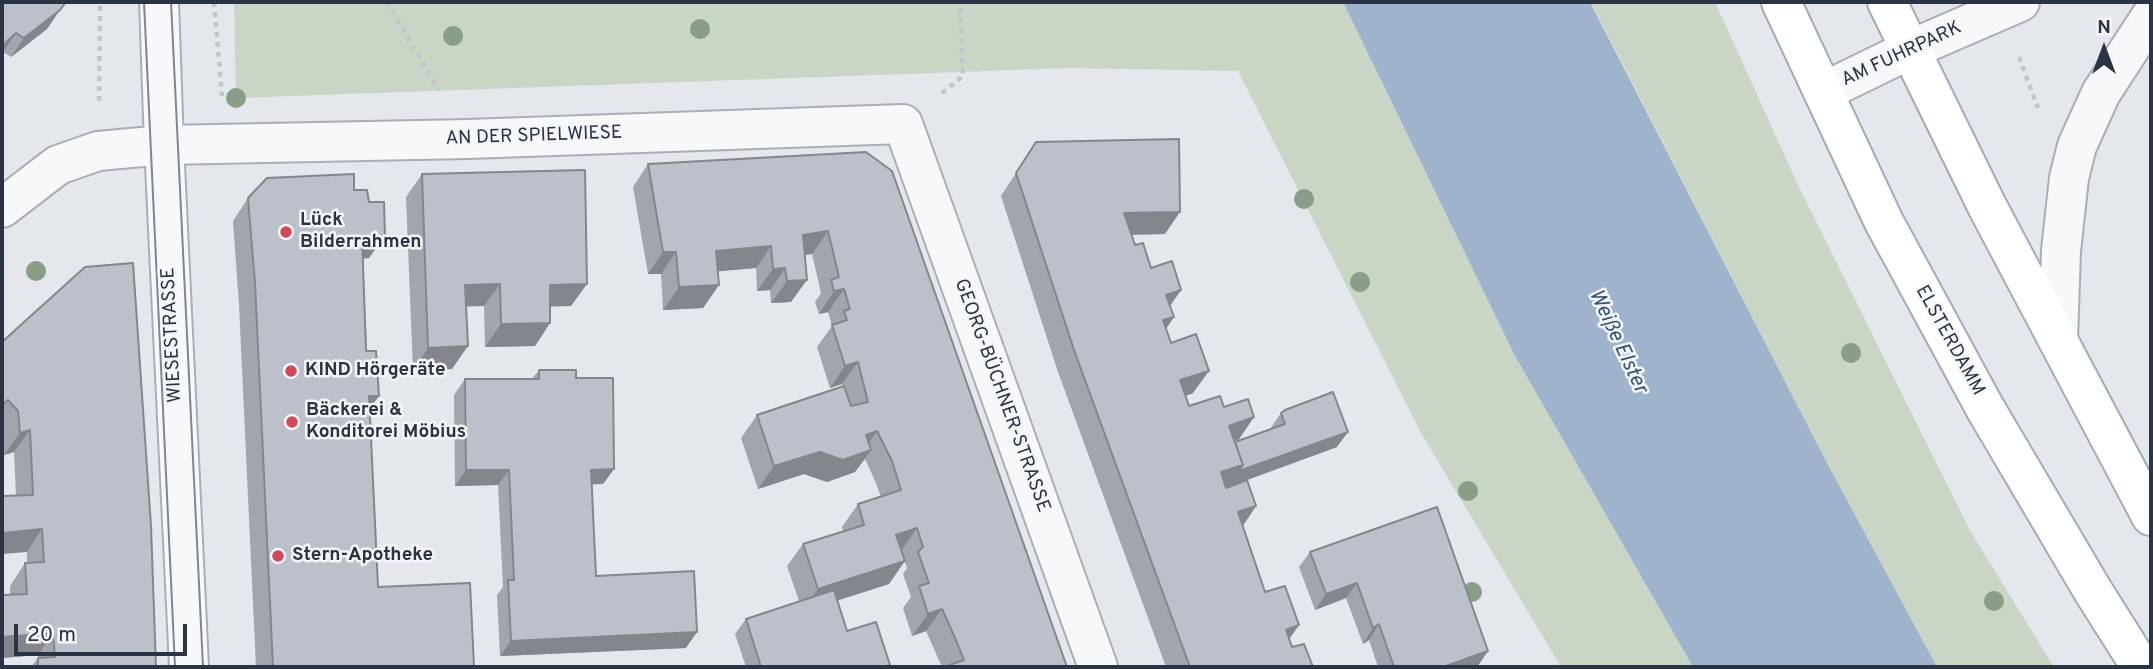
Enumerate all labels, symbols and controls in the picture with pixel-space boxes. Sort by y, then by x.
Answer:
north arrow [2069,14,2139,84]
text: N [2097,16,2111,40]
street label: AM FUHRPARK [1838,17,1966,93]
street label: AN DER SPIELWIESE [445,123,623,151]
place label: Lück Bilderrahmen [300,210,422,254]
marker: Lück Bilderrahmen [278,224,294,240]
street label: WIESESTRASSE [158,267,188,403]
street label: GEORG-BÜCHNER-STRASSE [948,276,1054,516]
street label: ELSTERDAMM [1909,282,1989,400]
water label: Weiße Elster [1582,286,1652,398]
place label: KIND Hörgeräte [305,360,445,382]
marker: KIND Hörgeräte [283,363,299,379]
place label: Bäckerei & Konditorei Möbius [306,400,466,444]
marker: Bäckerei & Konditorei Möbius [284,414,300,430]
place label: Stern-Apotheke [292,545,433,567]
marker: Stern-Apotheke [270,548,286,564]
scale bar [18,610,191,654]
text: 20 m [27,622,76,649]

